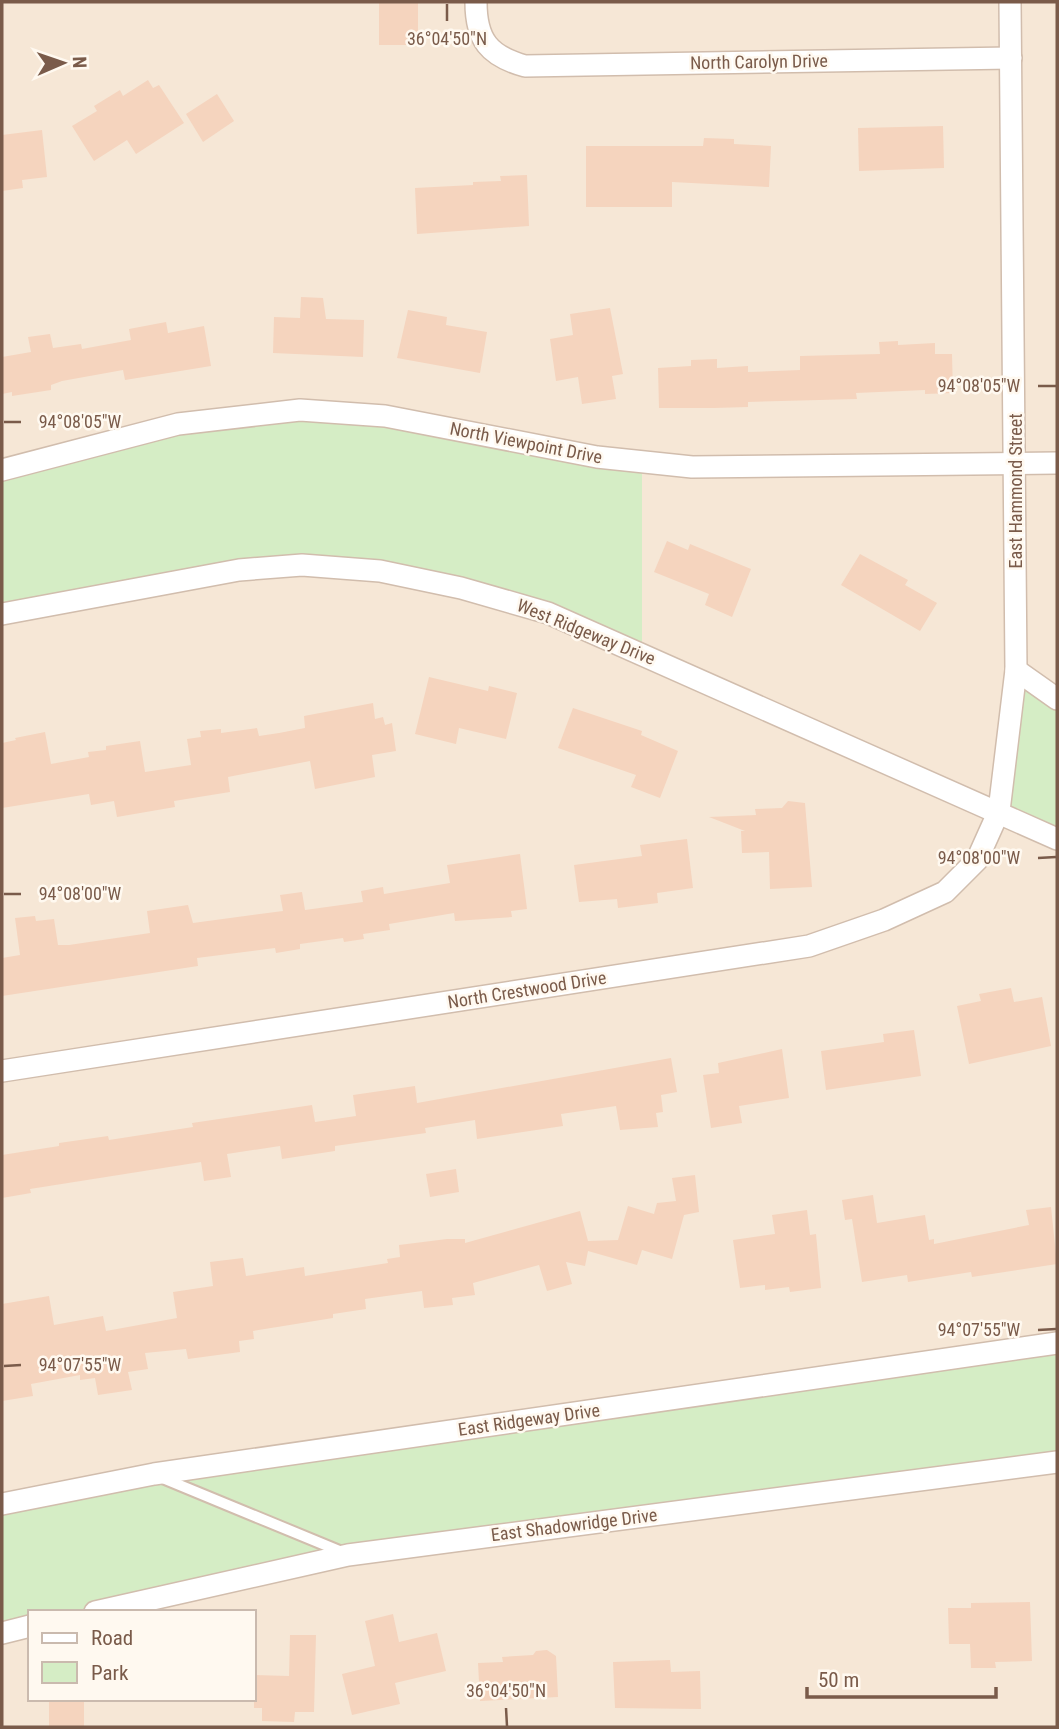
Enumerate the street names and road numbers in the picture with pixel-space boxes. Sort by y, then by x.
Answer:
street label: North Carolyn Drive [690,50,828,73]
street label: East Hammond Street [1005,413,1026,569]
street label: North Viewpoint Drive [448,417,604,468]
street label: West Ridgeway Drive [514,594,658,669]
street label: North Crestwood Drive [446,967,608,1012]
street label: East Ridgeway Drive [457,1399,601,1440]
street label: East Shadowridge Drive [490,1504,658,1545]

